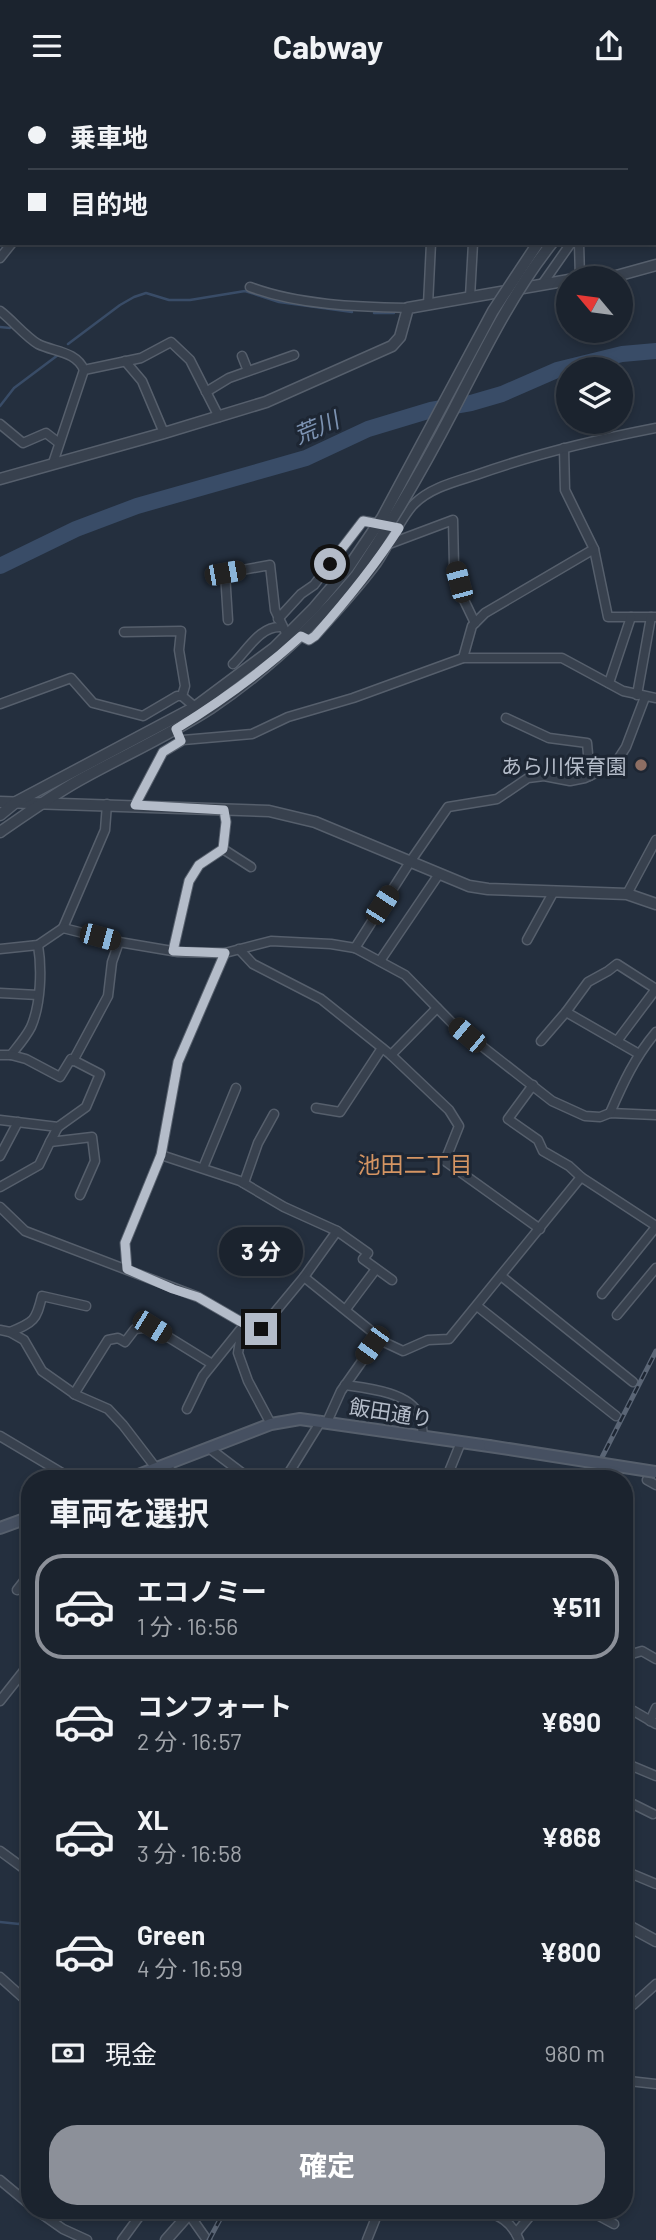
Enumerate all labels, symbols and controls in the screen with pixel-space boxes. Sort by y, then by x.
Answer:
icon: menu [28,27,66,65]
text: Cabway [273,27,383,65]
icon: share [590,27,628,65]
text: 乗車地 [70,121,148,152]
text: 目的地 [70,188,148,219]
north arrow [556,266,634,343]
map controls [556,266,633,434]
button: layers [556,357,633,434]
water label: 荒川 [289,404,345,449]
route start [314,548,346,580]
car [203,559,248,587]
car [444,559,475,605]
place label: あら川保育園 [501,753,627,778]
marker: あら川保育園 [633,757,649,773]
car [362,882,403,928]
car [77,921,124,953]
car [445,1013,490,1057]
district label: 池田二丁目 [358,1150,473,1178]
callout: 3 分 [219,1227,303,1277]
text: 3 分 [241,1237,281,1265]
car [129,1307,176,1347]
route end [245,1313,277,1345]
car [352,1322,393,1368]
street label: 飯田通り [348,1393,434,1431]
text: 車両を選択 [49,1493,209,1531]
icon: car [53,1575,116,1638]
text: エコノミー [137,1575,267,1606]
text: ¥511 [551,1591,601,1622]
text: 1 分 · 16:56 [137,1612,238,1640]
icon: car [53,1690,116,1753]
text: コンフォート [137,1690,292,1721]
text: ¥690 [541,1706,601,1737]
text: 2 分 · 16:57 [137,1727,241,1755]
text: XL [137,1804,168,1835]
icon: car [53,1805,116,1868]
text: ¥868 [541,1821,601,1852]
text: 3 分 · 16:58 [137,1839,242,1867]
text: Green [137,1919,205,1950]
icon: car [53,1920,116,1983]
text: ¥800 [539,1936,601,1967]
text: 4 分 · 16:59 [137,1954,243,1982]
icon: cash [49,2034,87,2072]
text: 現金 [105,2038,157,2069]
text: 980 m [544,2039,605,2067]
button: 確定 [49,2125,605,2205]

